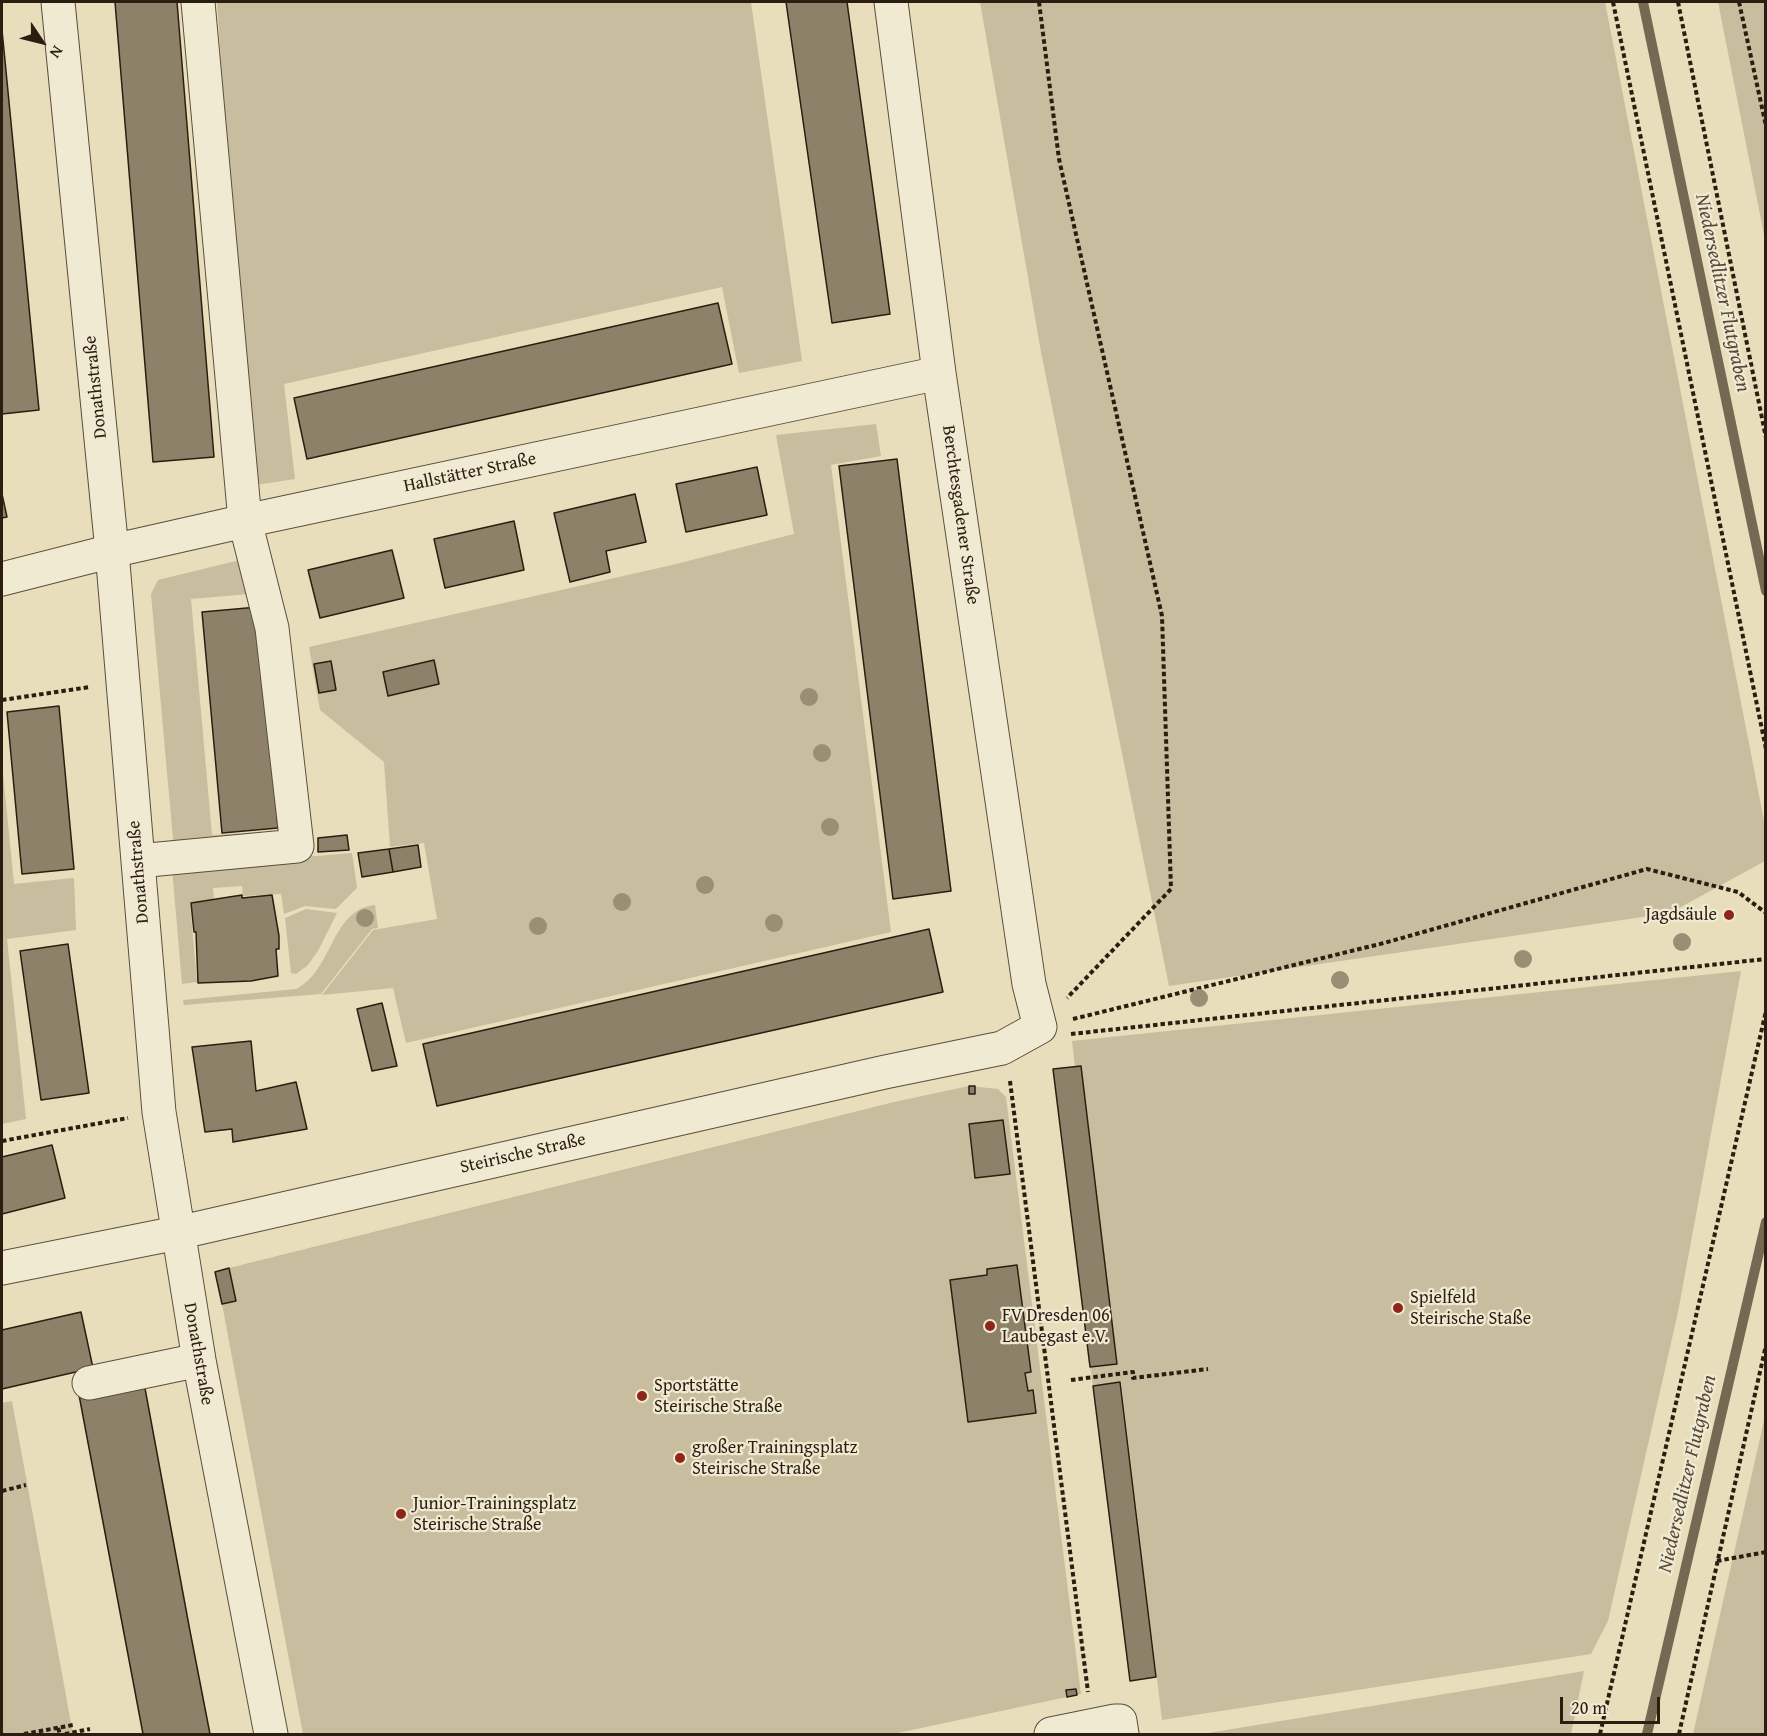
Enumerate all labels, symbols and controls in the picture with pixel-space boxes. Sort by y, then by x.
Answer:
north arrow [12,12,72,72]
text: N [44,41,70,64]
water label: Niedersedlitzer Flutgraben [1689,192,1755,394]
street label: Donathstraße [80,334,112,440]
street label: Berchtesgadener Straße [937,424,983,606]
street label: Hallstätter Straße [402,448,538,498]
street label: Donathstraße [124,820,154,924]
place label: Jagdsäule [1645,904,1717,926]
marker: Jagdsäule [1722,908,1736,922]
street label: Steirische Straße [458,1129,588,1179]
place label: Spielfeld Steirische Staße [1410,1287,1531,1330]
street label: Donathstraße [178,1301,218,1407]
marker: Spielfeld Steirische Staße [1391,1301,1405,1315]
place label: FV Dresden 06 Laubegast e.V. [1002,1305,1110,1348]
marker: FV Dresden 06 Laubegast e.V. [983,1319,997,1333]
water label: Niedersedlitzer Flutgraben [1654,1373,1722,1575]
place label: Sportstätte Steirische Straße [654,1375,782,1418]
marker: Sportstätte Steirische Straße [635,1389,649,1403]
place label: großer Trainingsplatz Steirische Straße [692,1437,857,1480]
marker: großer Trainingsplatz Steirische Straße [673,1451,687,1465]
place label: Junior-Trainingsplatz Steirische Straße [413,1493,576,1536]
marker: Junior-Trainingsplatz Steirische Straße [394,1507,408,1521]
scale bar [1563,1685,1664,1723]
text: 20 m [1571,1694,1607,1721]

